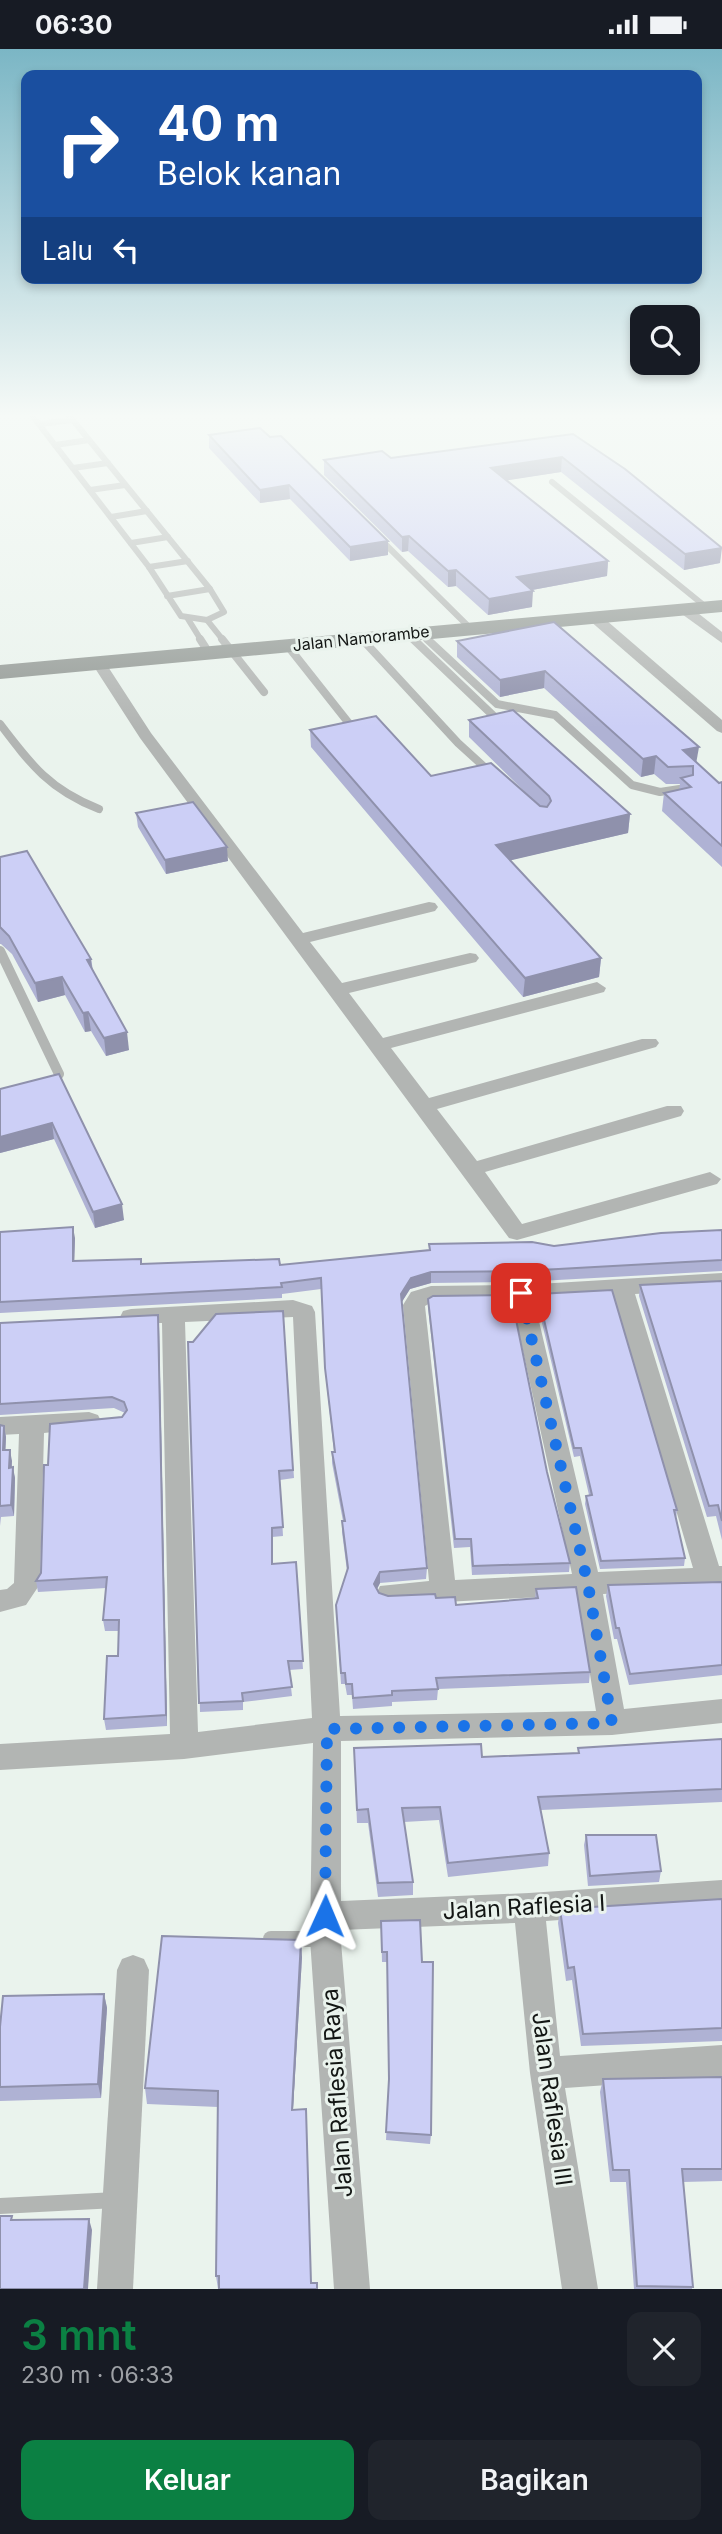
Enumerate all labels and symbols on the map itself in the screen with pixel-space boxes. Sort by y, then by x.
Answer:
street label: Jalan Namorambe [291,621,431,655]
pin [491,1263,551,1323]
position arrow [288,1879,362,1953]
street label: Jalan Raflesia I [442,1889,606,1925]
street label: Jalan Raflesia Raya [316,1987,358,2199]
street label: Jalan Raflesia III [526,2010,578,2188]

